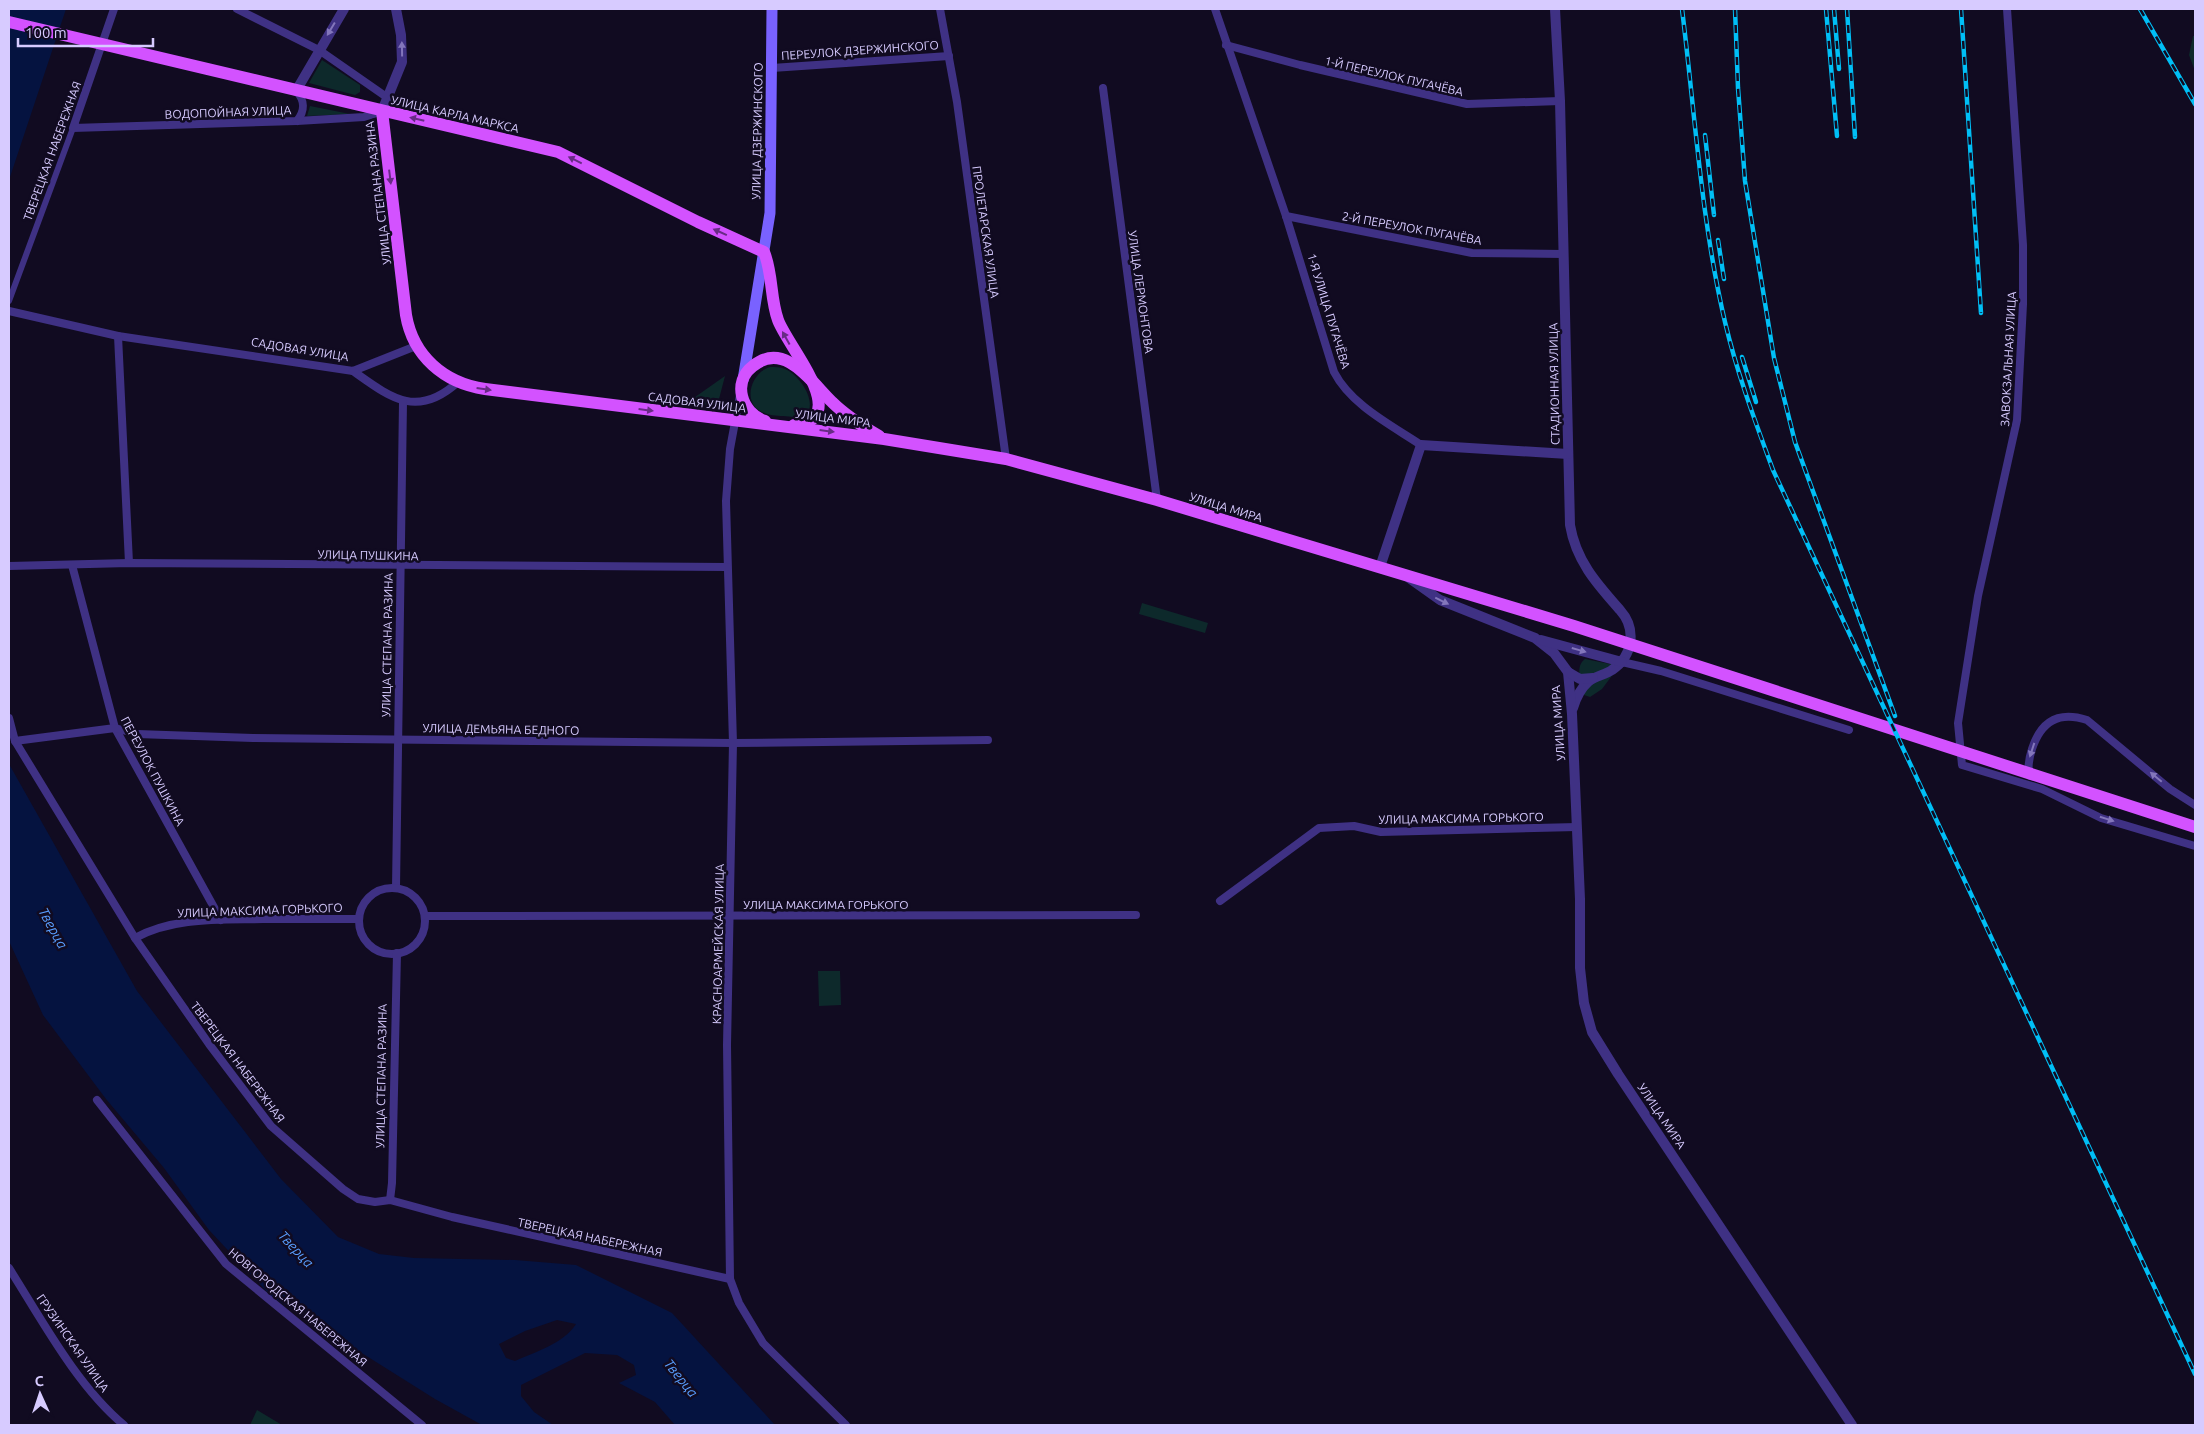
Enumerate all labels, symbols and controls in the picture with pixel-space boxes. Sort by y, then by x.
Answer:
scale bar [18,15,152,47]
one-way arrow [327,23,336,36]
text: 100 m [25,24,67,41]
street label: ПЕРЕУЛОК ДЗЕРЖИНСКОГО [781,38,939,62]
one-way arrow [398,41,406,57]
street label: 1-Й ПЕРЕУЛОК ПУГАЧЁВА [1323,54,1465,98]
street label: УЛИЦА ДЗЕРЖИНСКОГО [749,62,765,200]
street label: ТВЕРЕЦКАЯ НАБЕРЕЖНАЯ [21,79,83,223]
street label: УЛИЦА КАРЛА МАРКСА [390,93,520,135]
street label: ВОДОПОЙНАЯ УЛИЦА [164,103,292,121]
one-way arrow [410,115,425,123]
street label: УЛИЦА СТЕПАНА РАЗИНА [363,120,393,265]
one-way arrow [567,155,582,164]
street label: ПРОЛЕТАРСКАЯ УЛИЦА [970,165,1002,299]
one-way arrow [386,169,394,185]
street label: 2-Й ПЕРЕУЛОК ПУГАЧЁВА [1341,209,1483,247]
one-way arrow [713,228,727,236]
street label: УЛИЦА ЛЕРМОНТОВА [1126,230,1156,354]
street label: 1-Я УЛИЦА ПУГАЧЁВА [1305,252,1353,371]
street label: ЗАВОКЗАЛЬНАЯ УЛИЦА [1998,291,2018,427]
street label: СТАДИОННАЯ УЛИЦА [1546,322,1562,445]
one-way arrow [782,330,790,345]
street label: САДОВАЯ УЛИЦА [250,335,350,363]
one-way arrow [477,385,493,393]
street label: САДОВАЯ УЛИЦА [647,390,747,414]
one-way arrow [638,406,654,414]
street label: УЛИЦА МИРА [795,407,872,429]
one-way arrow [819,428,835,436]
street label: УЛИЦА МИРА [1188,490,1264,524]
street label: УЛИЦА ПУШКИНА [317,548,419,562]
street label: УЛИЦА СТЕПАНА РАЗИНА [379,572,395,717]
one-way arrow [1435,597,1449,605]
one-way arrow [1571,646,1586,654]
street label: УЛИЦА МИРА [1549,685,1567,761]
street label: ПЕРЕУЛОК ПУШКИНА [119,714,187,828]
street label: УЛИЦА ДЕМЬЯНА БЕДНОГО [423,721,579,737]
one-way arrow [2027,743,2035,758]
one-way arrow [2150,771,2162,783]
street label: УЛИЦА МАКСИМА ГОРЬКОГО [1378,810,1544,826]
one-way arrow [2099,816,2114,824]
street label: КРАСНОАРМЕЙСКАЯ УЛИЦА [710,864,726,1024]
street label: УЛИЦА МАКСИМА ГОРЬКОГО [743,898,909,911]
street label: УЛИЦА МАКСИМА ГОРЬКОГО [177,901,343,919]
water label: Тверца [35,905,71,952]
street label: ТВЕРЕЦКАЯ НАБЕРЕЖНАЯ [188,999,288,1125]
street label: УЛИЦА СТЕПАНА РАЗИНА [373,1003,389,1148]
street label: УЛИЦА МИРА [1635,1081,1689,1151]
street label: ТВЕРЕЦКАЯ НАБЕРЕЖНАЯ [516,1215,664,1259]
water label: Тверца [275,1227,317,1271]
street label: НОВГОРОДСКАЯ НАБЕРЕЖНАЯ [226,1245,370,1369]
street label: ГРУЗИНСКАЯ УЛИЦА [34,1291,112,1395]
water label: Тверца [661,1356,701,1401]
north arrow [15,1369,65,1419]

